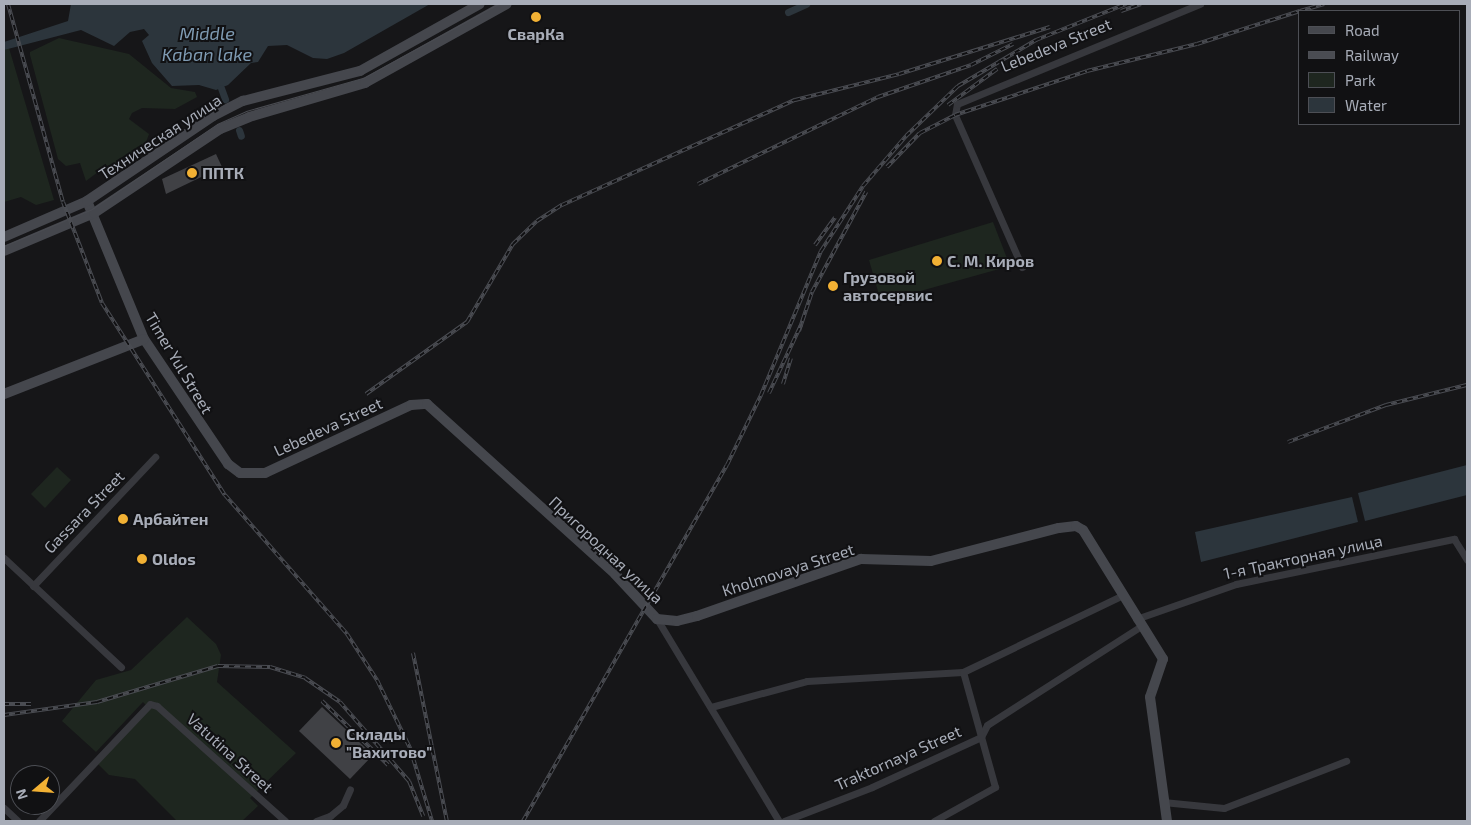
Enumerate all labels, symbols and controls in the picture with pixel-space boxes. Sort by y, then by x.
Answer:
legend [1298,10,1461,125]
marker: СварКа [530,11,542,23]
street label: Lebedeva Street [998,14,1114,76]
text: Road [1345,21,1380,39]
water label: Middle Kaban lake [162,23,252,66]
place label: СварКа [508,24,564,44]
text: Railway [1345,46,1399,64]
text: Park [1345,71,1376,89]
street label: Техническая улица [95,90,225,184]
text: Water [1345,96,1387,114]
place label: ППТК [202,163,244,183]
marker: ППТК [186,167,198,179]
place label: С. М. Киров [947,251,1034,271]
marker: С. М. Киров [931,255,943,267]
place label: Грузовой автосервис [843,267,933,305]
marker: Грузовой автосервис [827,280,839,292]
street label: Timer Yul Street [141,308,217,418]
street label: Lebedeva Street [271,393,385,461]
street label: Gassara Street [40,467,128,557]
street label: Пригородная улица [545,492,667,608]
place label: Арбайтен [133,509,208,529]
marker: Арбайтен [117,513,129,525]
street label: 1-я Тракторная улица [1222,531,1384,583]
street label: Kholmovaya Street [719,540,857,600]
place label: Oldos [152,549,196,569]
marker: Oldos [136,553,148,565]
street label: Vatutina Street [183,709,277,797]
street label: Traktornaya Street [832,722,964,794]
place label: Склады "Вахитово" [346,724,432,762]
marker: Склады "Вахитово" [330,737,342,749]
north arrow [10,765,60,815]
text: N [12,787,31,802]

